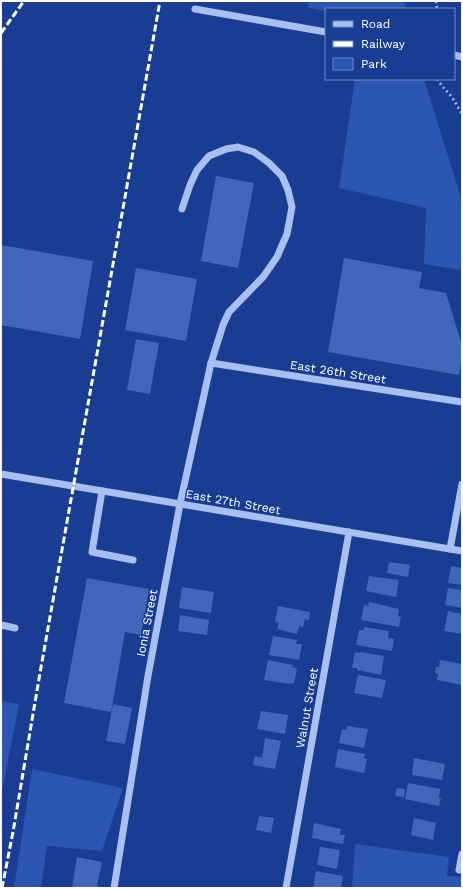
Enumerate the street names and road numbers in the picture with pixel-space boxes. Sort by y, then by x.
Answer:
street label: East 26th Street [289,358,387,386]
street label: East 27th Street [184,487,282,517]
street label: Ionia Street [134,588,160,658]
street label: Walnut Street [293,667,321,749]

